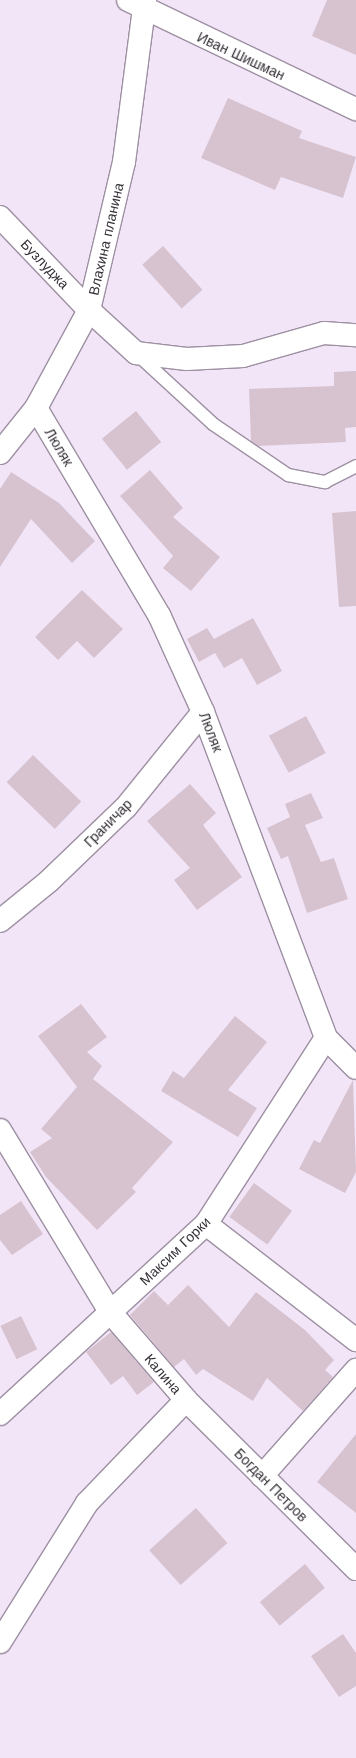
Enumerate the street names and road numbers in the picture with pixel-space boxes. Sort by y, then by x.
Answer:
street label: Иван Шишман [195,28,287,84]
street label: Влахина планина [85,181,127,297]
street label: Бузлуджа [17,236,73,292]
street label: Люляк [41,425,77,469]
street label: Люляк [196,710,226,754]
street label: Граничар [81,796,135,850]
street label: Максим Горки [136,1213,214,1289]
street label: Калина [141,1351,185,1397]
street label: Богдан Петров [231,1445,311,1525]

